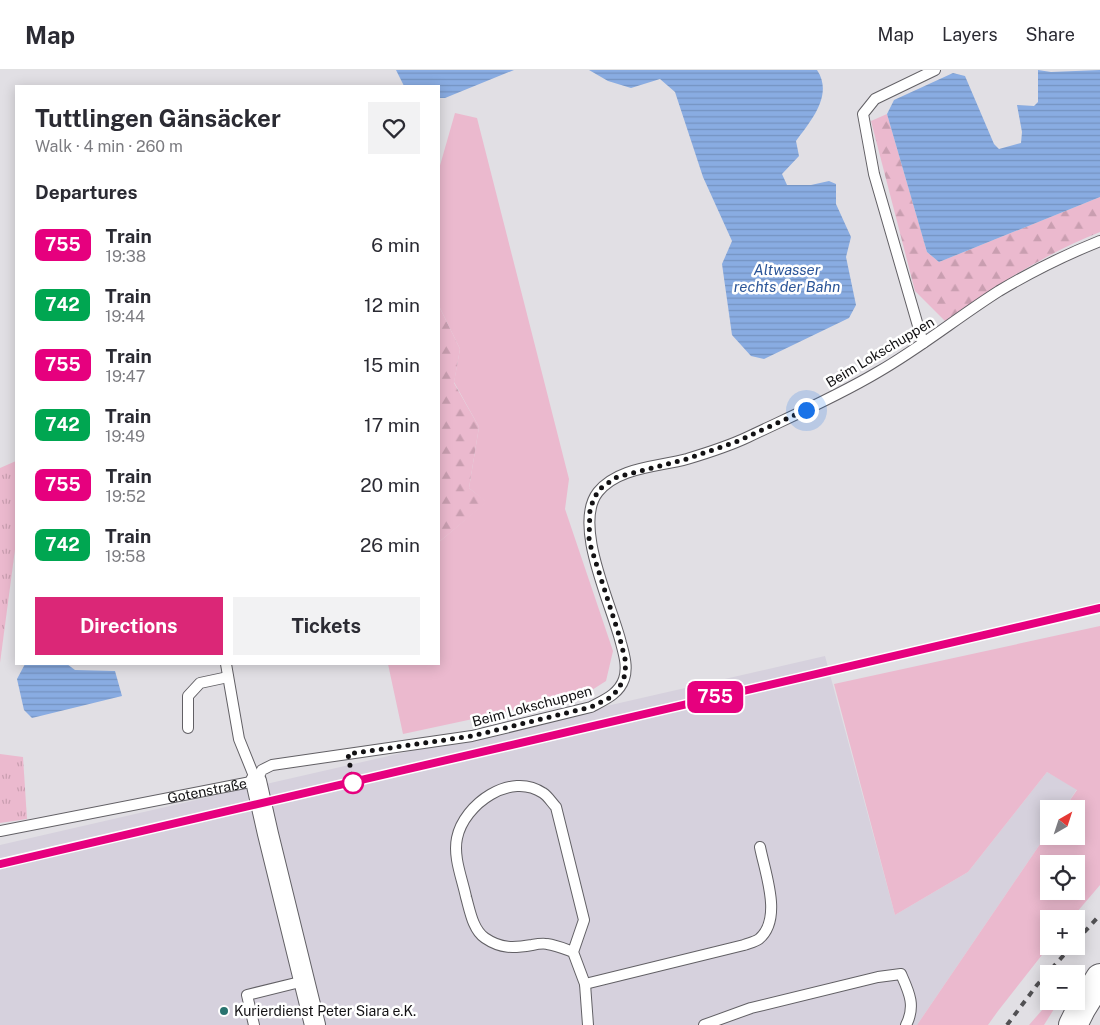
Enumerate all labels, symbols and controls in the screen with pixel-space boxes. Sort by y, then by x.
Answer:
text: Map [25,21,75,49]
text: Map [878,24,914,45]
text: Layers [942,24,998,45]
text: Share [1026,24,1075,45]
button: heart [368,102,420,154]
text: Tuttlingen Gänsäcker [35,104,281,132]
text: Walk · 4 min · 260 m [35,137,183,156]
text: Departures [35,181,138,203]
text: Train [106,225,152,247]
text: 755 [45,234,81,255]
text: 6 min [371,234,420,256]
text: 19:38 [106,247,146,266]
water label: Altwasser rechts der Bahn [734,261,840,295]
text: Train [105,285,151,307]
text: 742 [45,294,80,315]
text: 12 min [364,294,420,316]
text: 19:44 [105,307,145,326]
street label: Beim Lokschuppen [823,313,937,391]
text: Train [106,345,152,367]
text: 755 [45,354,81,375]
text: 15 min [363,354,420,376]
text: 19:47 [106,367,145,386]
your location [794,398,819,423]
text: Train [105,405,151,427]
text: 742 [45,414,80,435]
text: 17 min [364,414,420,436]
text: 19:49 [105,427,145,446]
text: Train [106,465,152,487]
text: 755 [45,474,81,495]
text: 20 min [360,474,420,496]
text: 19:52 [106,487,145,506]
text: Train [105,525,151,547]
text: 742 [45,534,80,555]
text: 26 min [360,534,420,556]
text: 19:58 [105,547,146,566]
button: Directions [35,597,223,655]
button: Tickets [233,597,420,655]
line badge: 755 [686,681,744,713]
street label: Beim Lokschuppen [470,682,594,730]
text: 755 [697,686,733,707]
unlabelled marker [342,772,364,794]
street label: Gotenstraße [166,775,248,806]
north arrow [1040,800,1085,845]
map controls [1040,800,1085,1010]
button: locate [1040,855,1085,900]
button: + [1040,910,1085,955]
button: − [1040,965,1085,1010]
place label: Kurierdienst Peter Siara e.K. [234,1003,416,1019]
marker: Kurierdienst Peter Siara e.K. [218,1005,230,1017]

